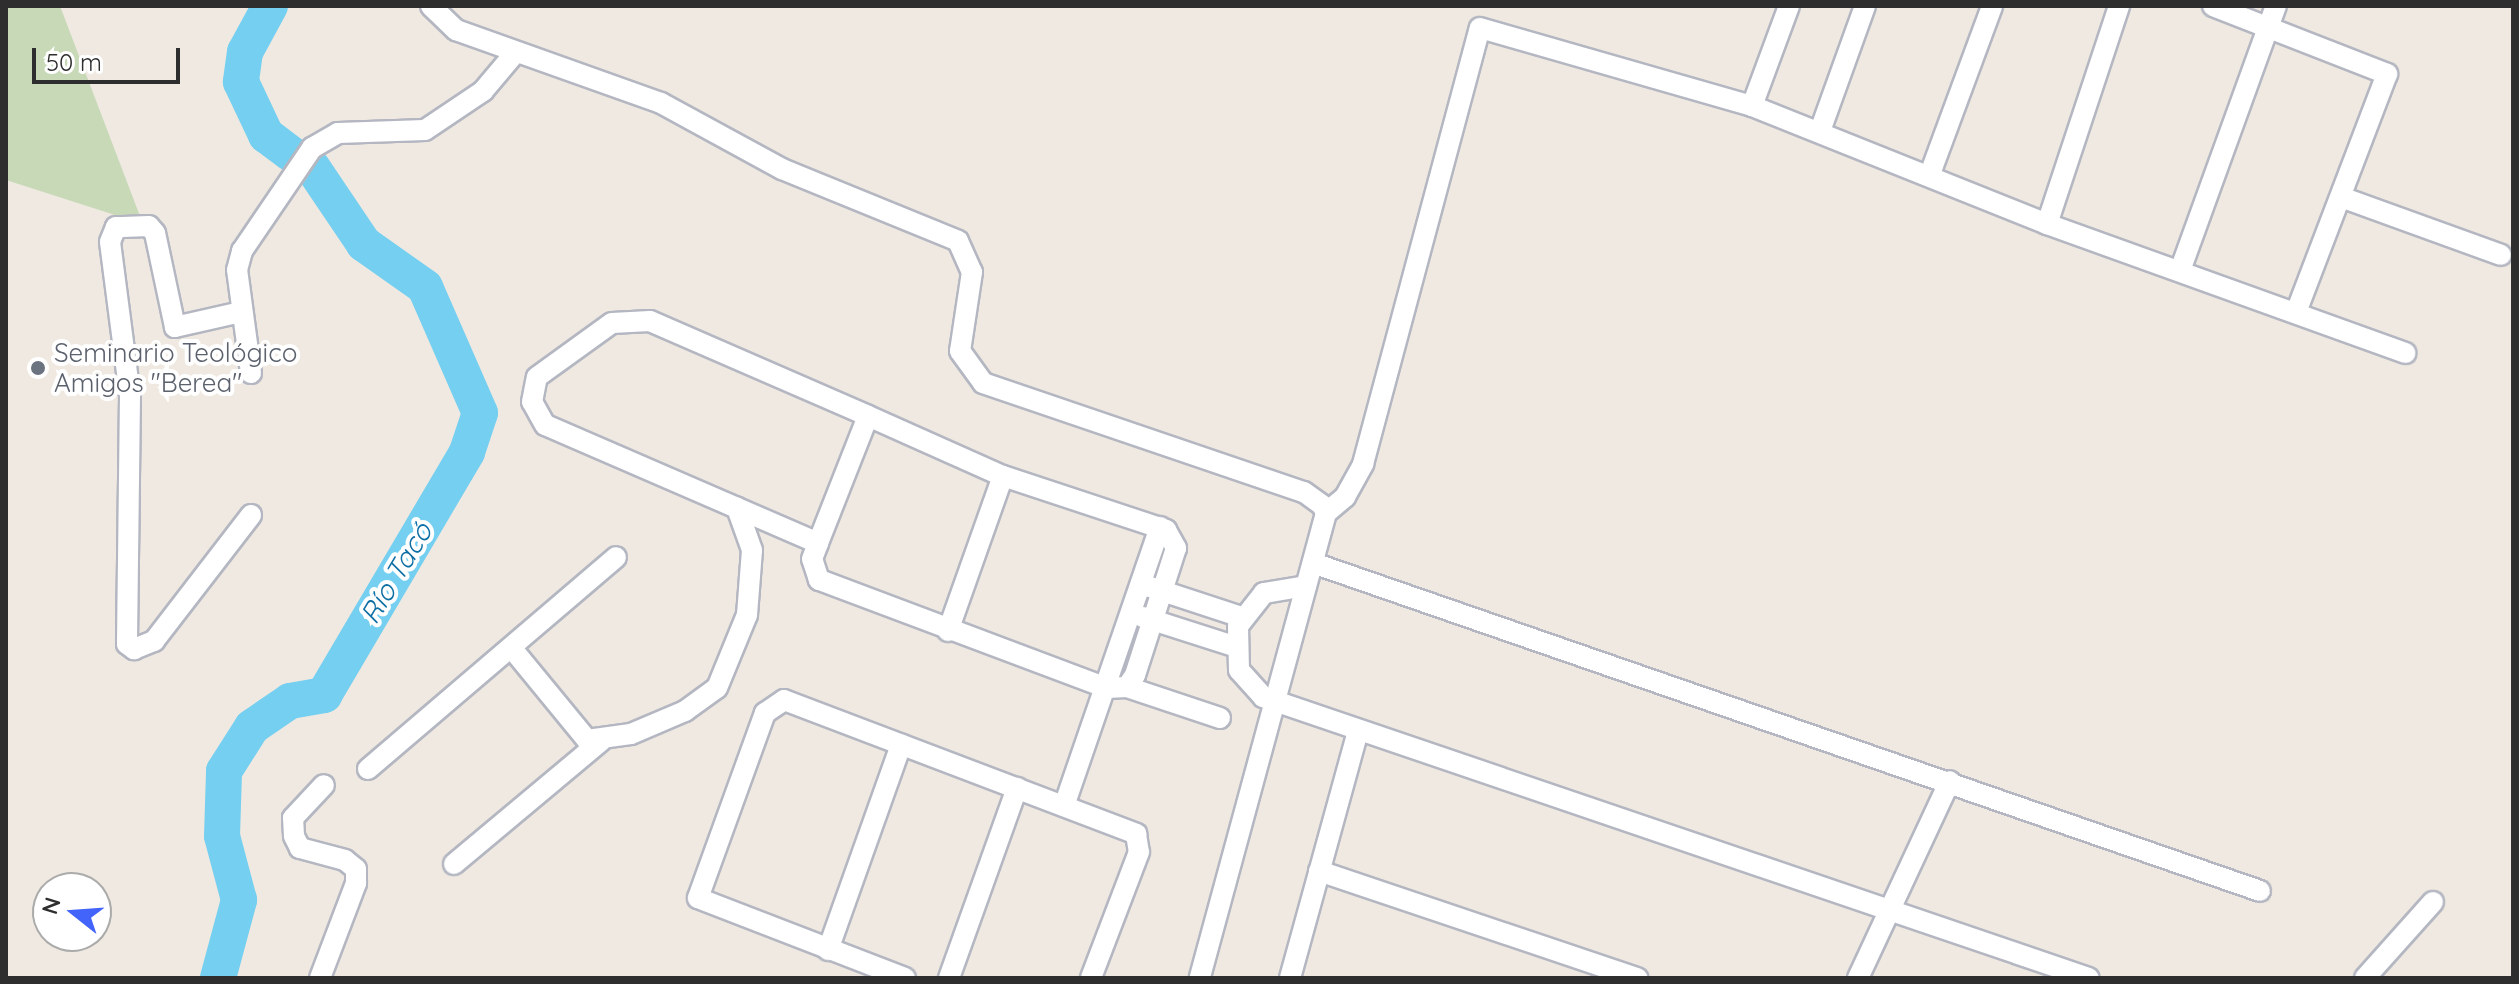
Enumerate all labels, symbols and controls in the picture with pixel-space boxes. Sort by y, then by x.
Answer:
scale bar [36,32,184,82]
text: 50 m [46,47,102,77]
place label: Seminario Teológico Amigos "Berea" [54,337,297,398]
marker: Seminario Teológico Amigos "Berea" [29,359,47,377]
water label: Río Tacó [353,516,439,630]
north arrow [32,872,112,952]
text: N [35,894,67,917]

